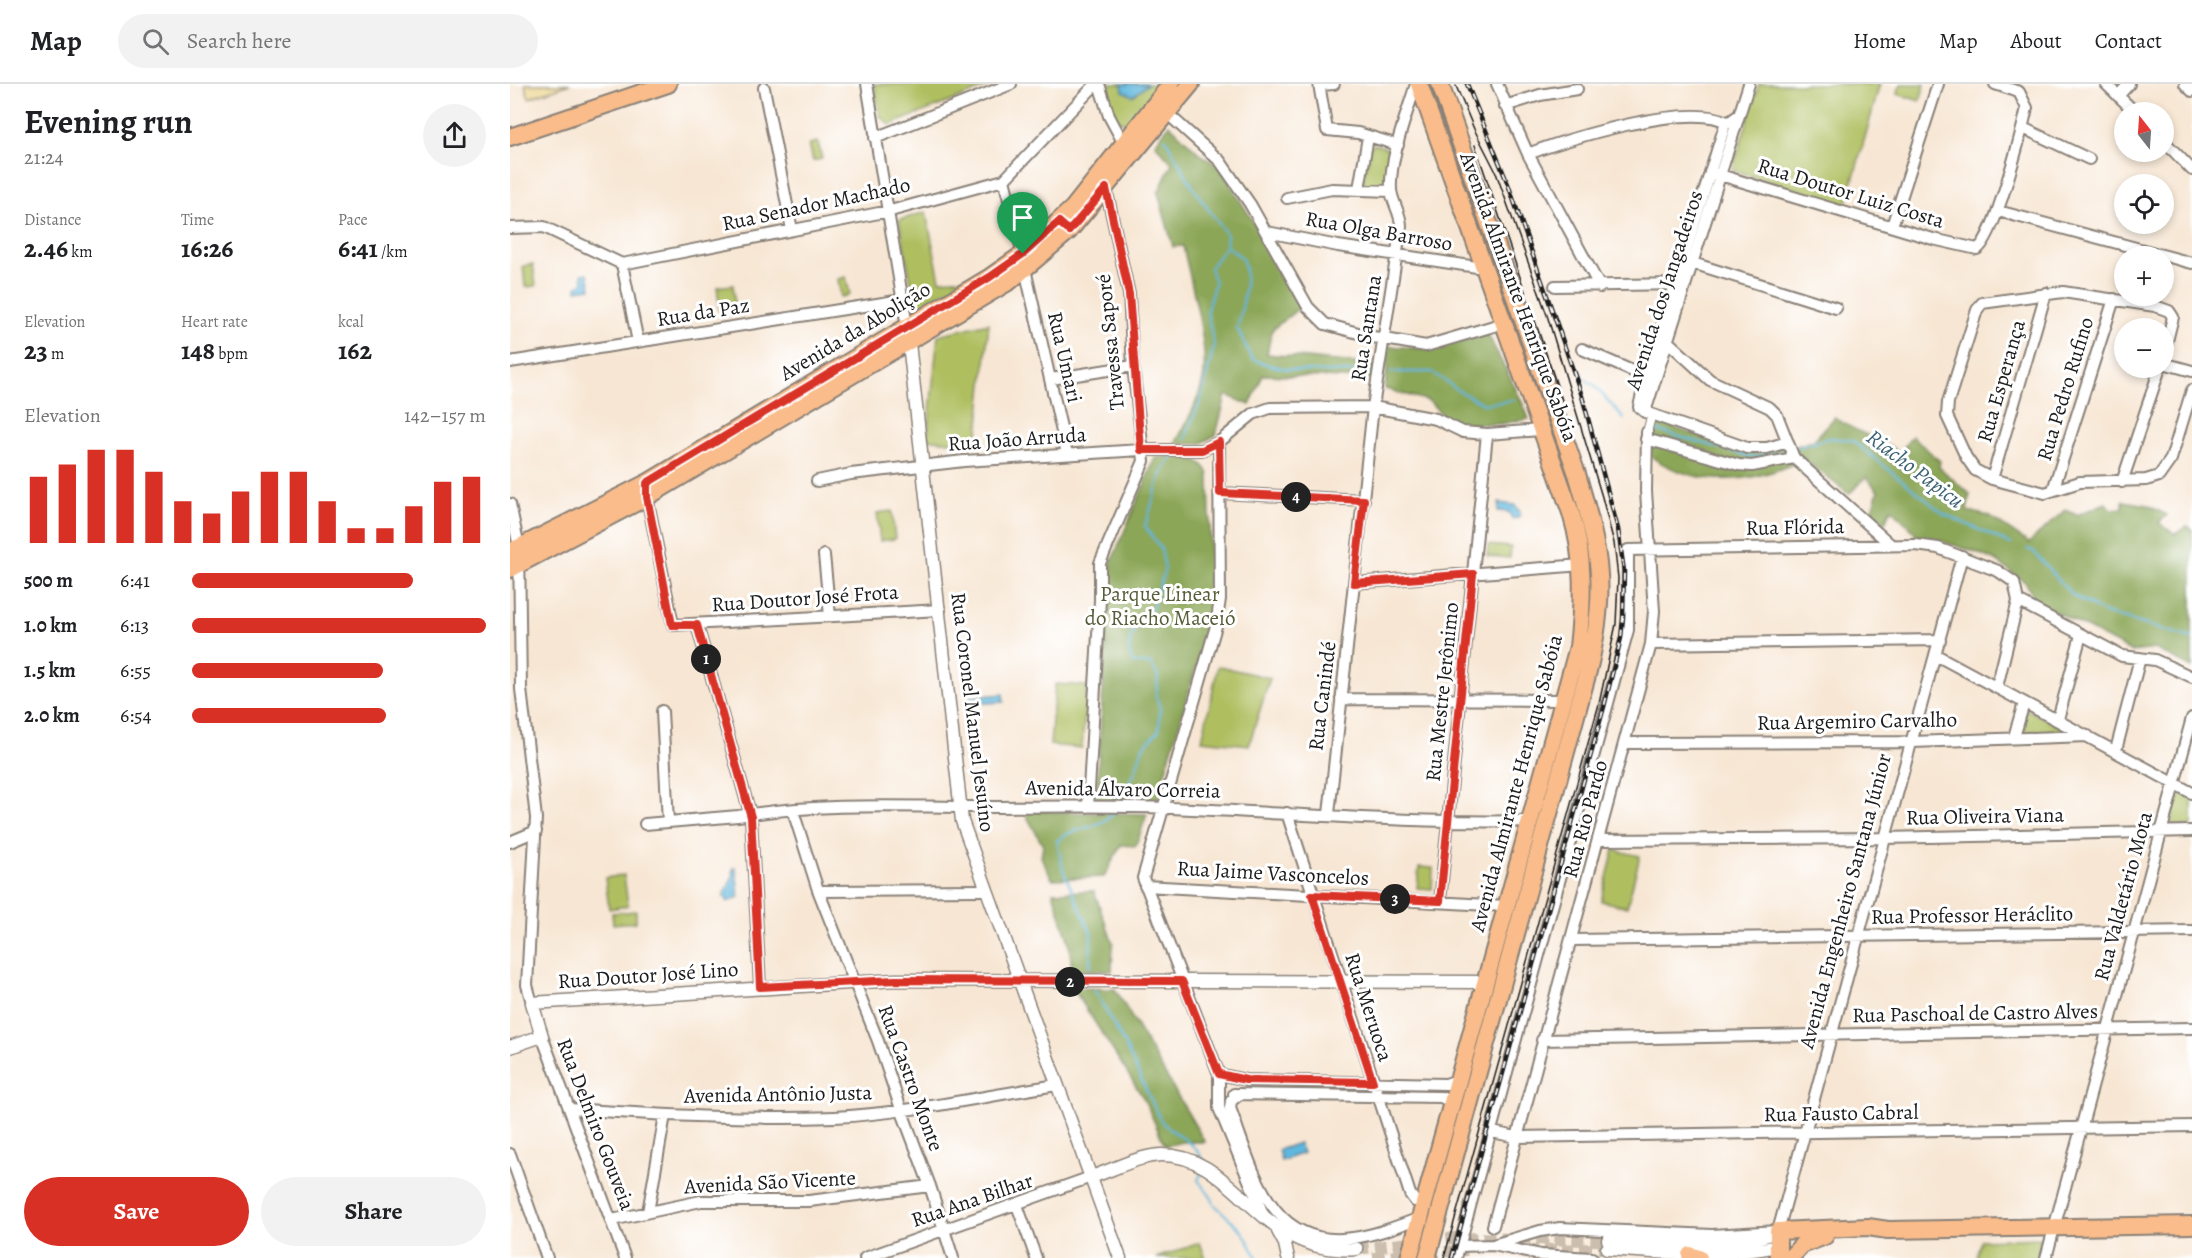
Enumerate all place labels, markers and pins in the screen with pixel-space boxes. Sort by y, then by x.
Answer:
pin [997,192,1048,254]
pin: 4 [1281,482,1311,512]
pin: 1 [691,644,721,674]
pin: 3 [1380,884,1410,914]
pin: 2 [1055,967,1085,997]

